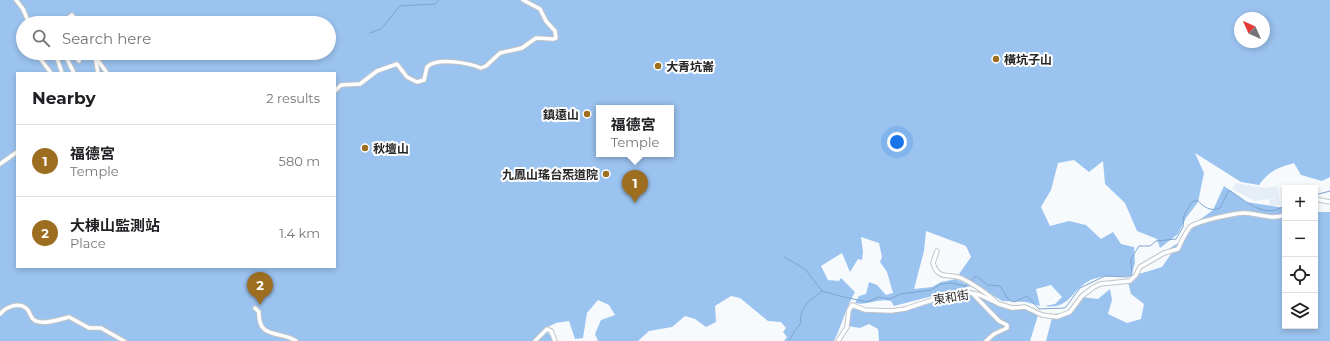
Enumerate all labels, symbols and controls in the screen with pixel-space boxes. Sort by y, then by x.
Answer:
north arrow [1234,12,1270,48]
search box [16,16,336,60]
icon: search [30,27,52,49]
text: Search here [62,29,151,48]
place label: 橫坑子山 [1004,52,1052,67]
marker: 橫坑子山 [991,54,1001,64]
place label: 大青坑崙 [666,59,714,74]
marker: 大青坑崙 [653,61,663,71]
text: Nearby [32,88,96,108]
text: 2 results [266,90,320,106]
popup [596,105,674,157]
place label: 鎮遠山 [543,107,579,122]
marker: 鎮遠山 [582,109,592,119]
text: 福德宮 [611,115,656,134]
your location [887,132,907,152]
text: Temple [611,134,659,150]
place label: 秋壇山 [373,141,409,156]
marker: 秋壇山 [360,143,370,153]
text: 福德宮 [70,144,115,163]
text: 1 [42,153,48,169]
text: 580 m [279,153,320,169]
text: Temple [70,163,119,179]
place label: 九鳳山瑤台炁道院 [502,167,598,182]
marker: 九鳳山瑤台炁道院 [601,169,611,179]
pin: 1 [622,170,648,203]
map controls [1282,185,1318,329]
button: + [1282,185,1318,221]
text: 大棟山監測站 [70,216,160,235]
button: − [1282,221,1318,257]
text: 2 [41,225,49,241]
text: 1.4 km [279,225,320,241]
text: Place [70,235,106,251]
button: locate [1282,257,1318,293]
pin: 2 [247,272,273,305]
street label: 東和街 [932,287,970,307]
button: layers [1282,293,1318,329]

